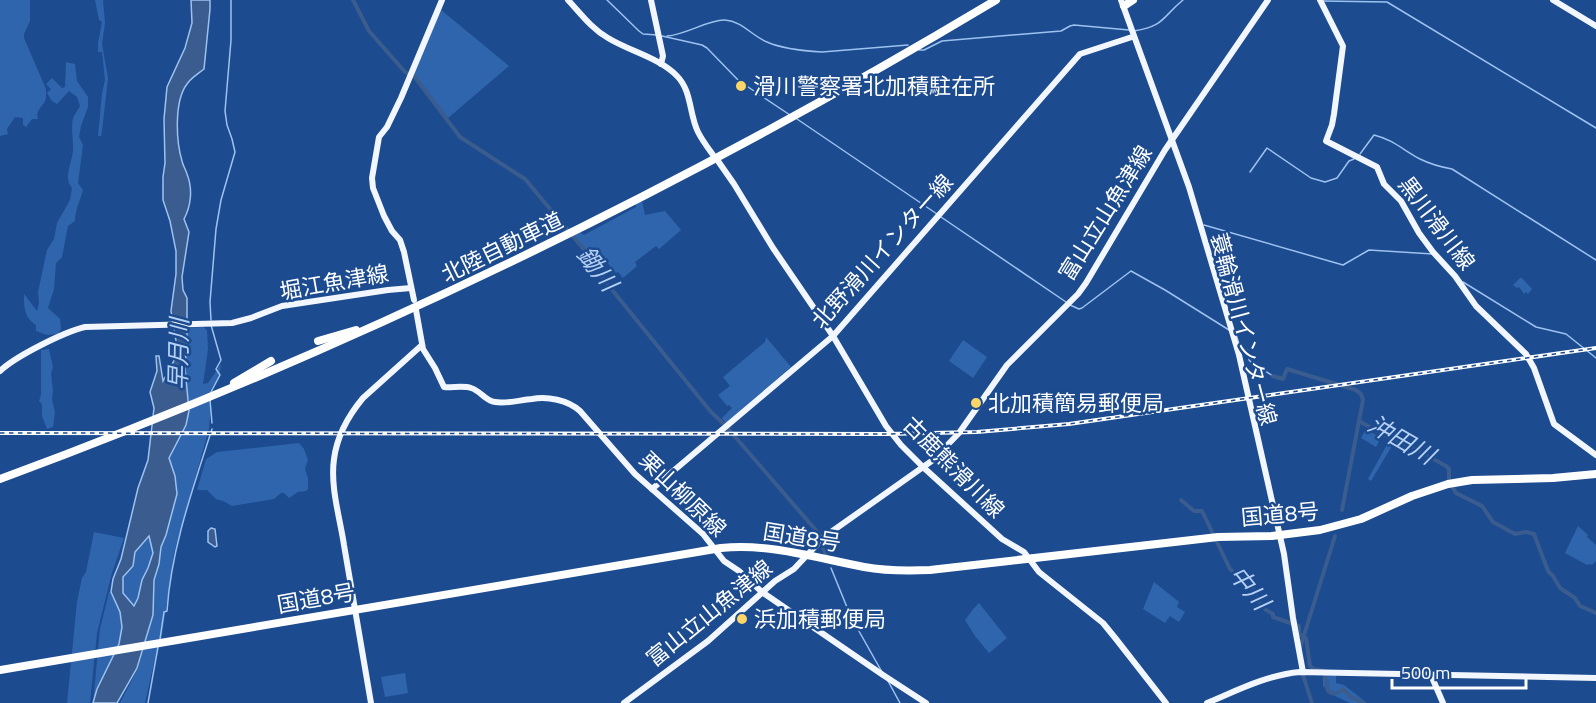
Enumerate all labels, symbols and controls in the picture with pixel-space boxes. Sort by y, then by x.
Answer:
place label: 滑川警察署北加積駐在所 [753,69,995,103]
marker: 滑川警察署北加積駐在所 [734,79,748,93]
street label: 富山立山魚津線 [1050,139,1160,287]
street label: 北野滑川インター線 [803,166,961,336]
street label: 黒川滑川線 [1390,169,1484,277]
street label: 北陸自動車道 [435,203,569,291]
street label: 蓑輪滑川インター線 [1202,229,1286,429]
water label: 鋤川 [569,238,629,301]
street label: 堀江魚津線 [277,256,391,308]
water label: 早月川 [159,315,197,390]
place label: 北加積簡易郵便局 [988,386,1164,420]
marker: 北加積簡易郵便局 [969,396,983,410]
water label: 沖田川 [1361,406,1444,474]
street label: 古鹿熊滑川線 [895,408,1013,526]
street label: 栗山柳原線 [632,444,734,544]
street label: 国道8号 [1240,494,1320,534]
street label: 国道8号 [761,514,843,560]
street label: 富山立山魚津線 [638,551,780,675]
water label: 中川 [1221,557,1281,620]
street label: 国道8号 [274,574,358,622]
place label: 浜加積郵便局 [754,602,886,636]
marker: 浜加積郵便局 [735,612,749,626]
scale bar [1392,652,1526,690]
text: 500 m [1401,659,1450,686]

